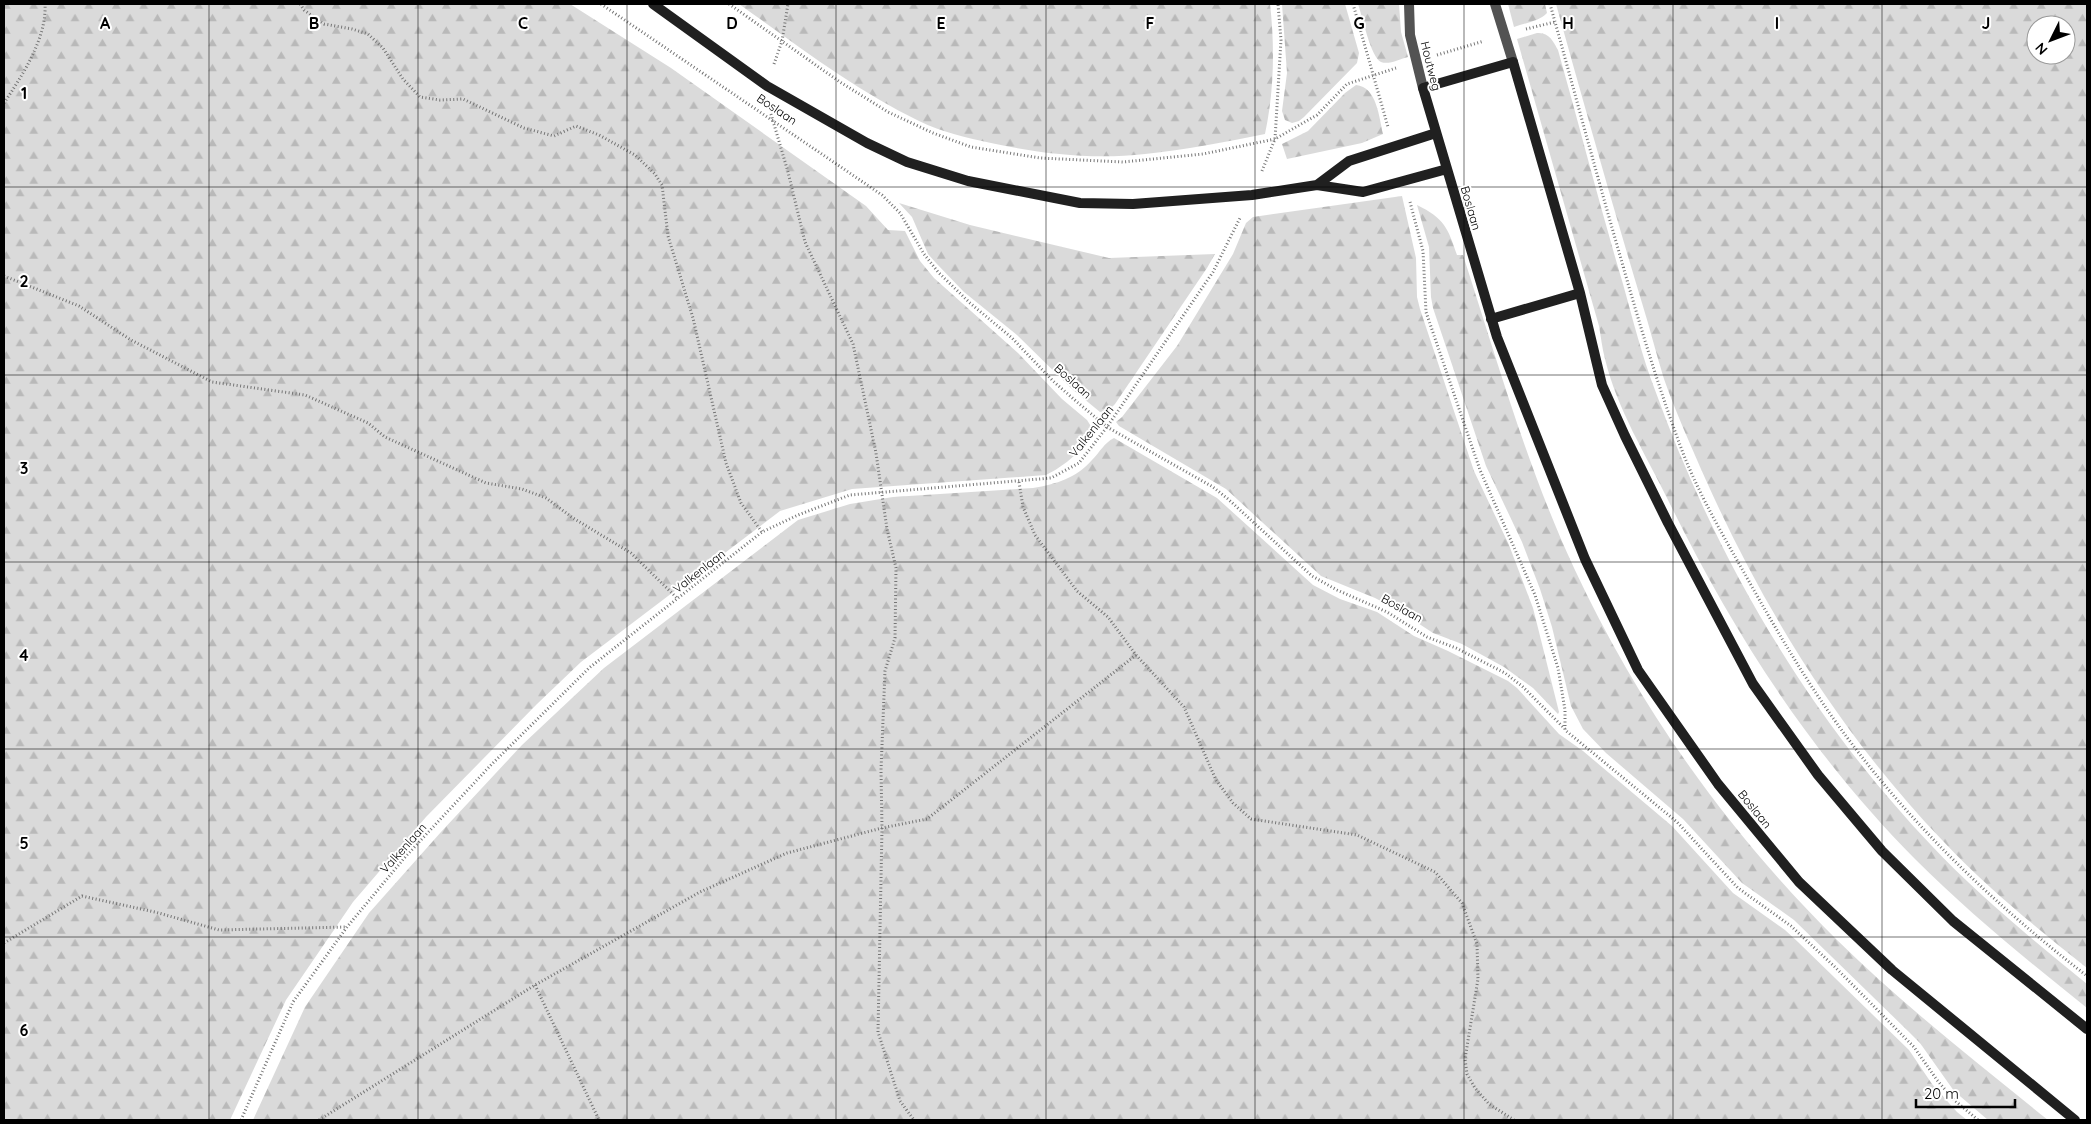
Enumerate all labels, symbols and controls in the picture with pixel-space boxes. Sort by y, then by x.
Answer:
text: A [100,13,111,33]
text: B [309,13,319,33]
text: C [518,13,528,33]
text: D [726,13,738,33]
text: E [936,13,946,33]
text: F [1146,13,1155,33]
text: G [1353,13,1365,33]
text: H [1562,13,1574,33]
text: I [1775,13,1779,33]
text: J [1982,13,1990,33]
north arrow [2026,15,2076,65]
text: N [2031,39,2051,59]
street label: Houtweg [1418,40,1444,92]
text: 1 [21,83,27,103]
street label: Boslaan [754,90,800,128]
street label: Boslaan [1458,184,1484,232]
text: 2 [19,271,29,291]
street label: Boslaan [1051,360,1095,402]
street label: Valkenlaan [1066,402,1116,460]
text: 3 [20,458,28,478]
street label: Valkenlaan [670,546,728,596]
street label: Boslaan [1379,591,1425,625]
text: 4 [19,645,29,665]
street label: Boslaan [1735,787,1775,831]
street label: Valkenlaan [377,820,429,876]
text: 5 [19,833,29,853]
text: 6 [20,1020,29,1040]
scale bar [1916,1076,2015,1108]
text: 20 m [1924,1084,1959,1103]

